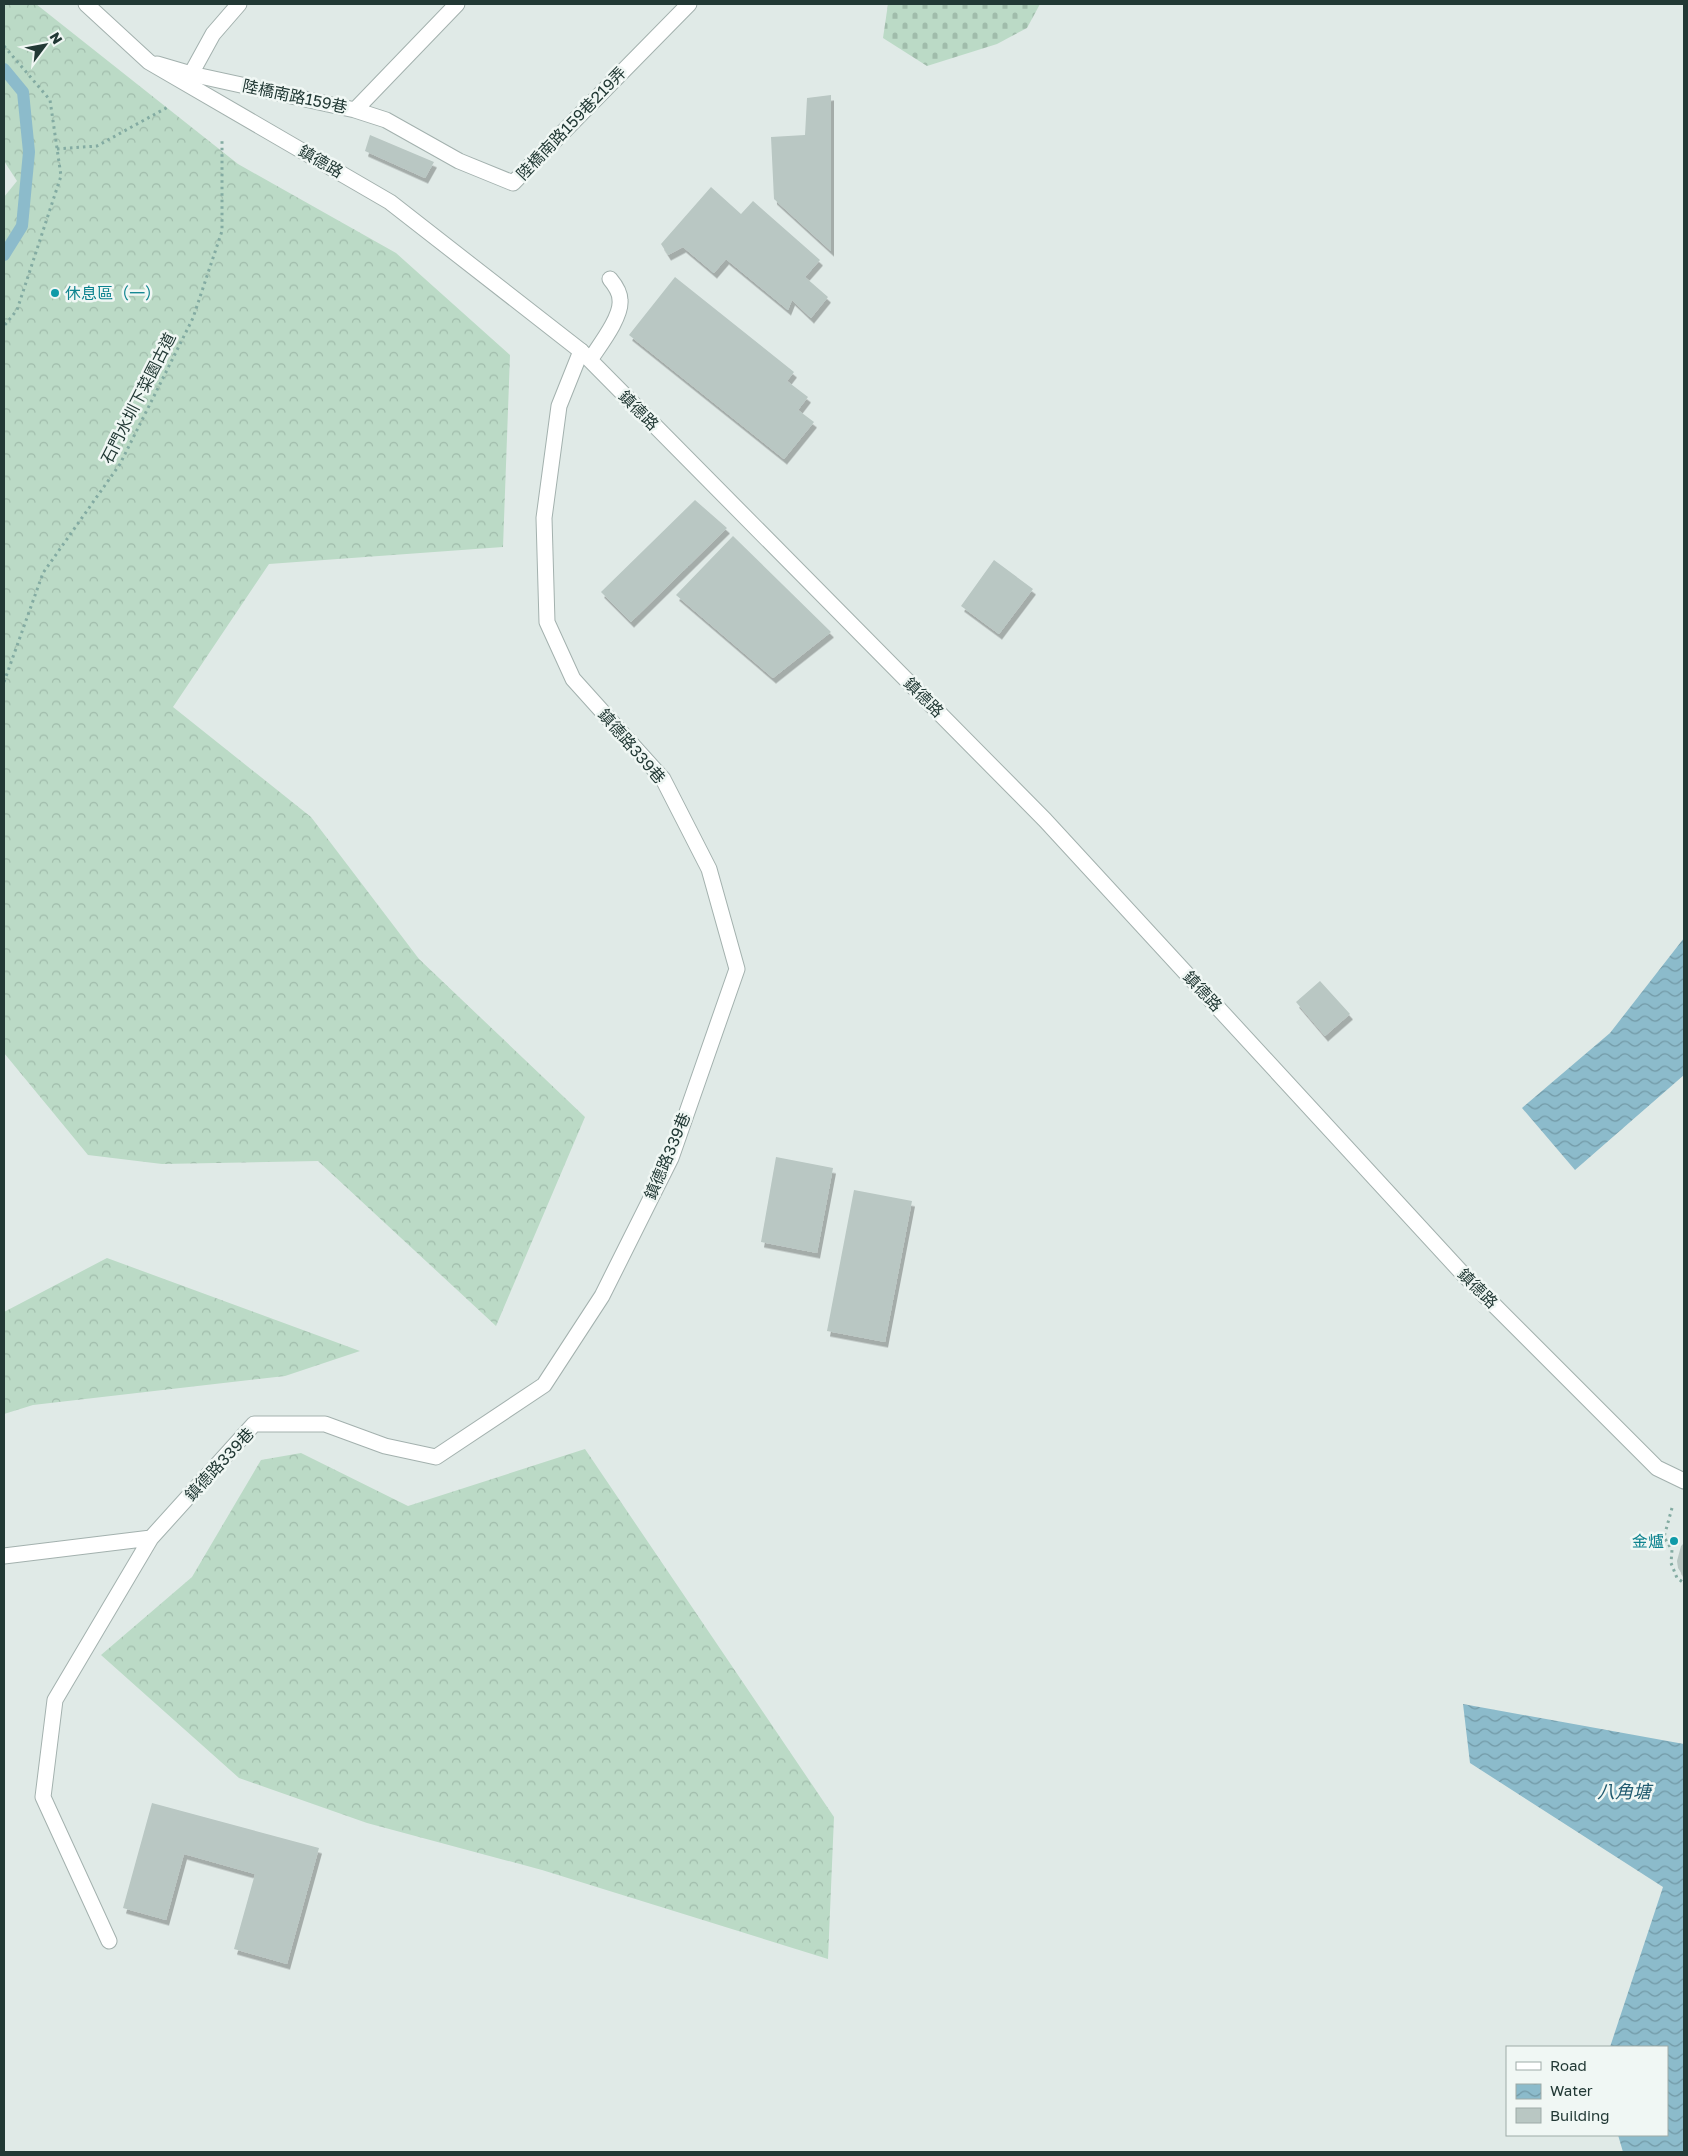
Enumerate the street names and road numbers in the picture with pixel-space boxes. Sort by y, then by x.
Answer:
street label: 陸橋南路159巷219弄 [512,62,630,184]
street label: 陸橋南路159巷 [241,75,349,117]
street label: 鎮德路 [295,140,347,182]
street label: 石門水圳下菜園古道 [96,329,180,467]
street label: 鎮德路 [615,386,663,434]
street label: 鎮德路 [900,673,948,721]
street label: 鎮德路339巷 [594,705,670,787]
street label: 鎮德路 [1179,967,1227,1015]
street label: 鎮德路339巷 [640,1110,694,1202]
street label: 鎮德路 [1454,1264,1502,1312]
street label: 鎮德路339巷 [180,1423,258,1505]

